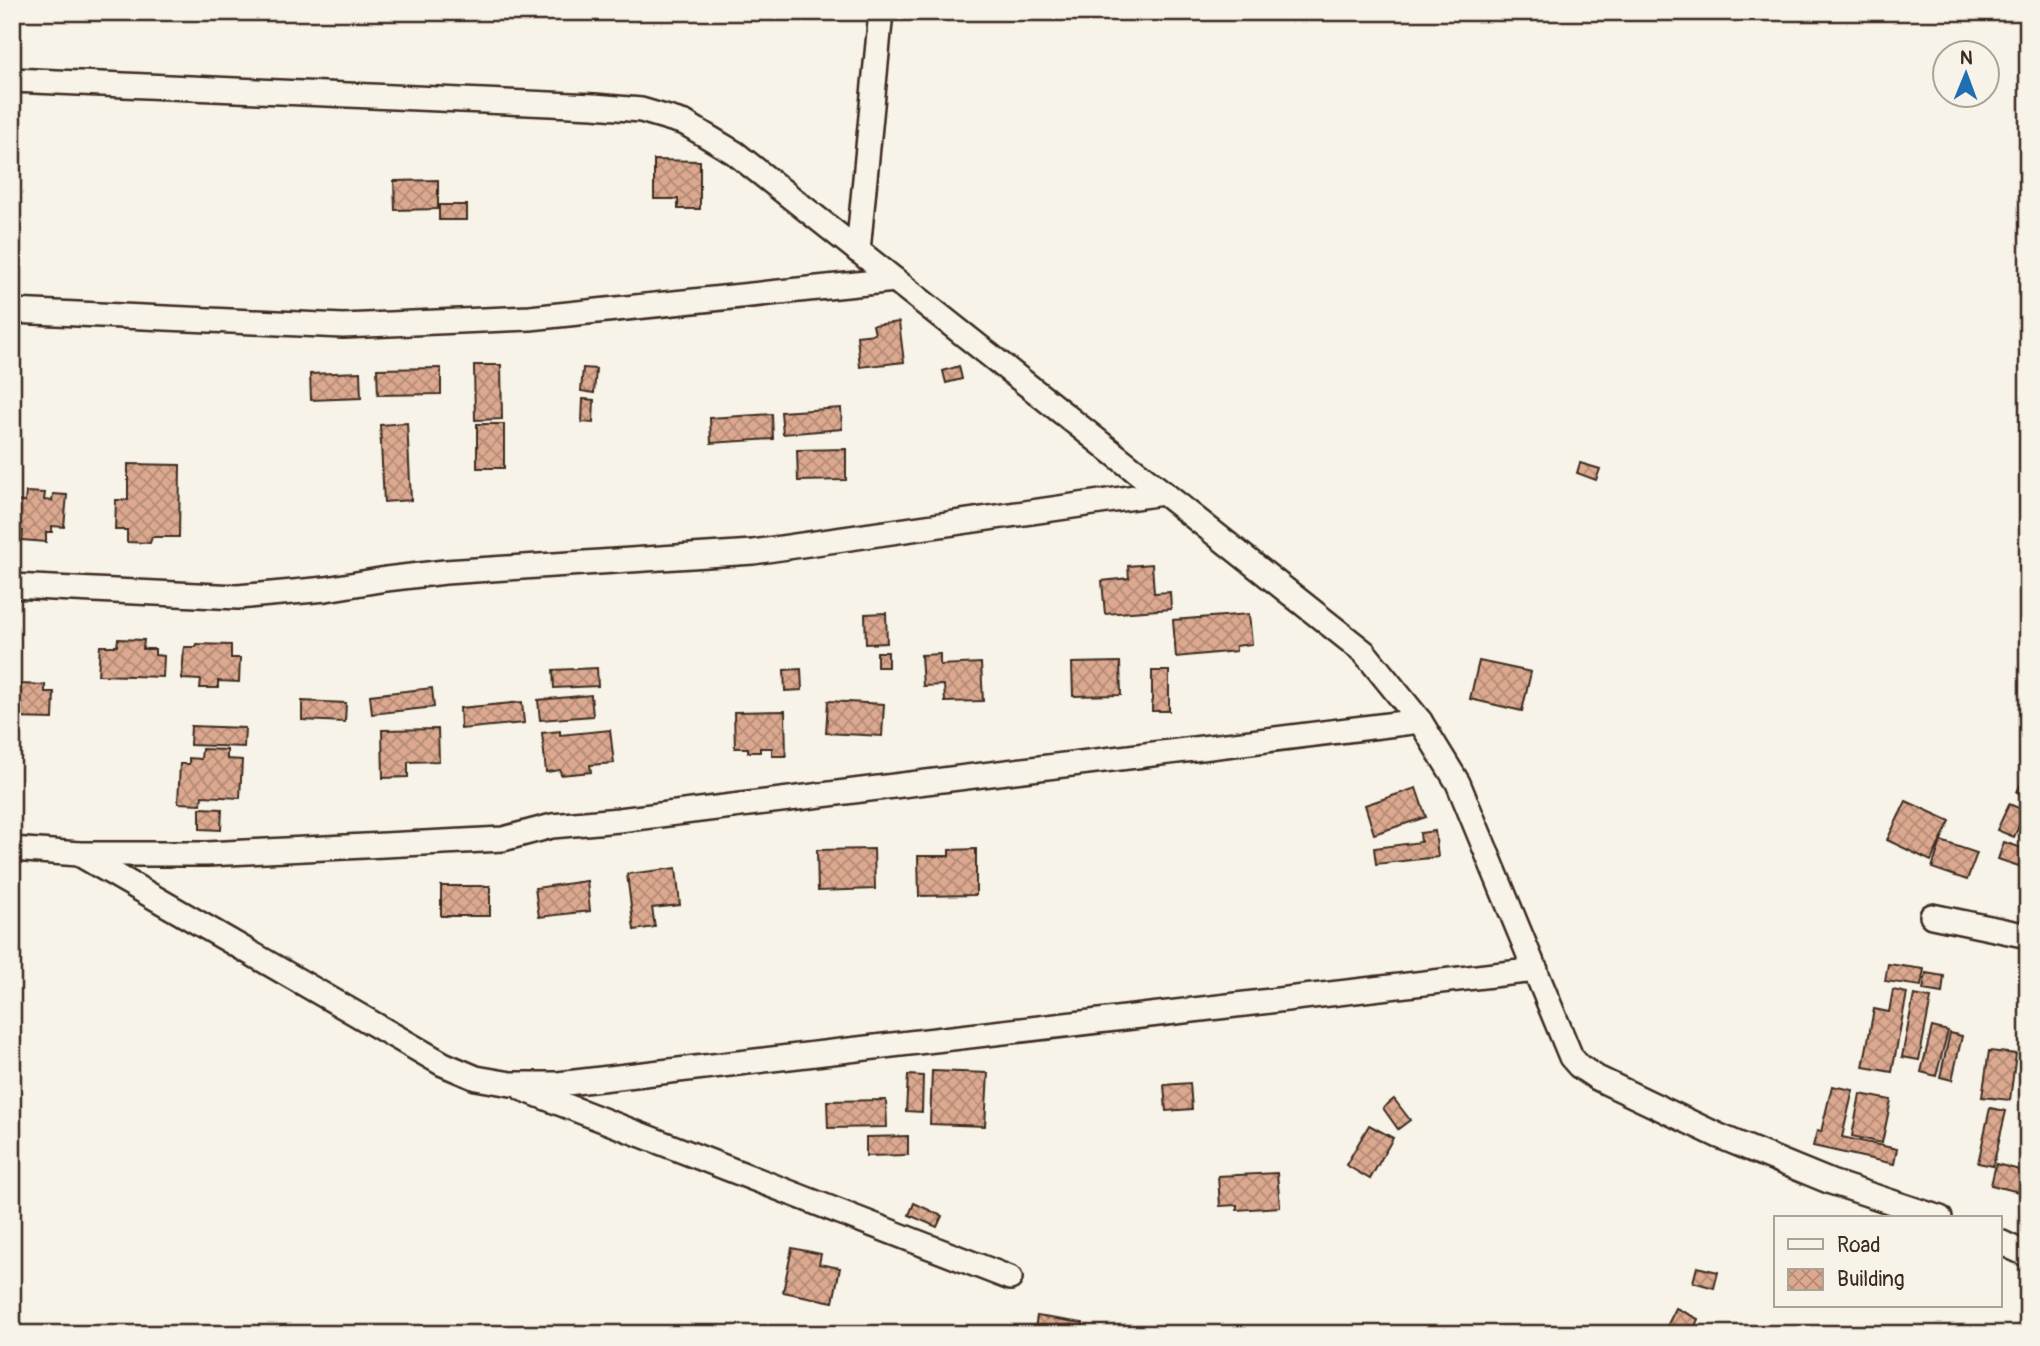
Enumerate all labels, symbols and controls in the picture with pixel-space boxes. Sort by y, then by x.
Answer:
north arrow [1932,38,2002,108]
text: N [1960,46,1973,70]
legend [1774,1216,2002,1308]
text: Road [1837,1232,1881,1259]
text: Building [1837,1266,1904,1293]

